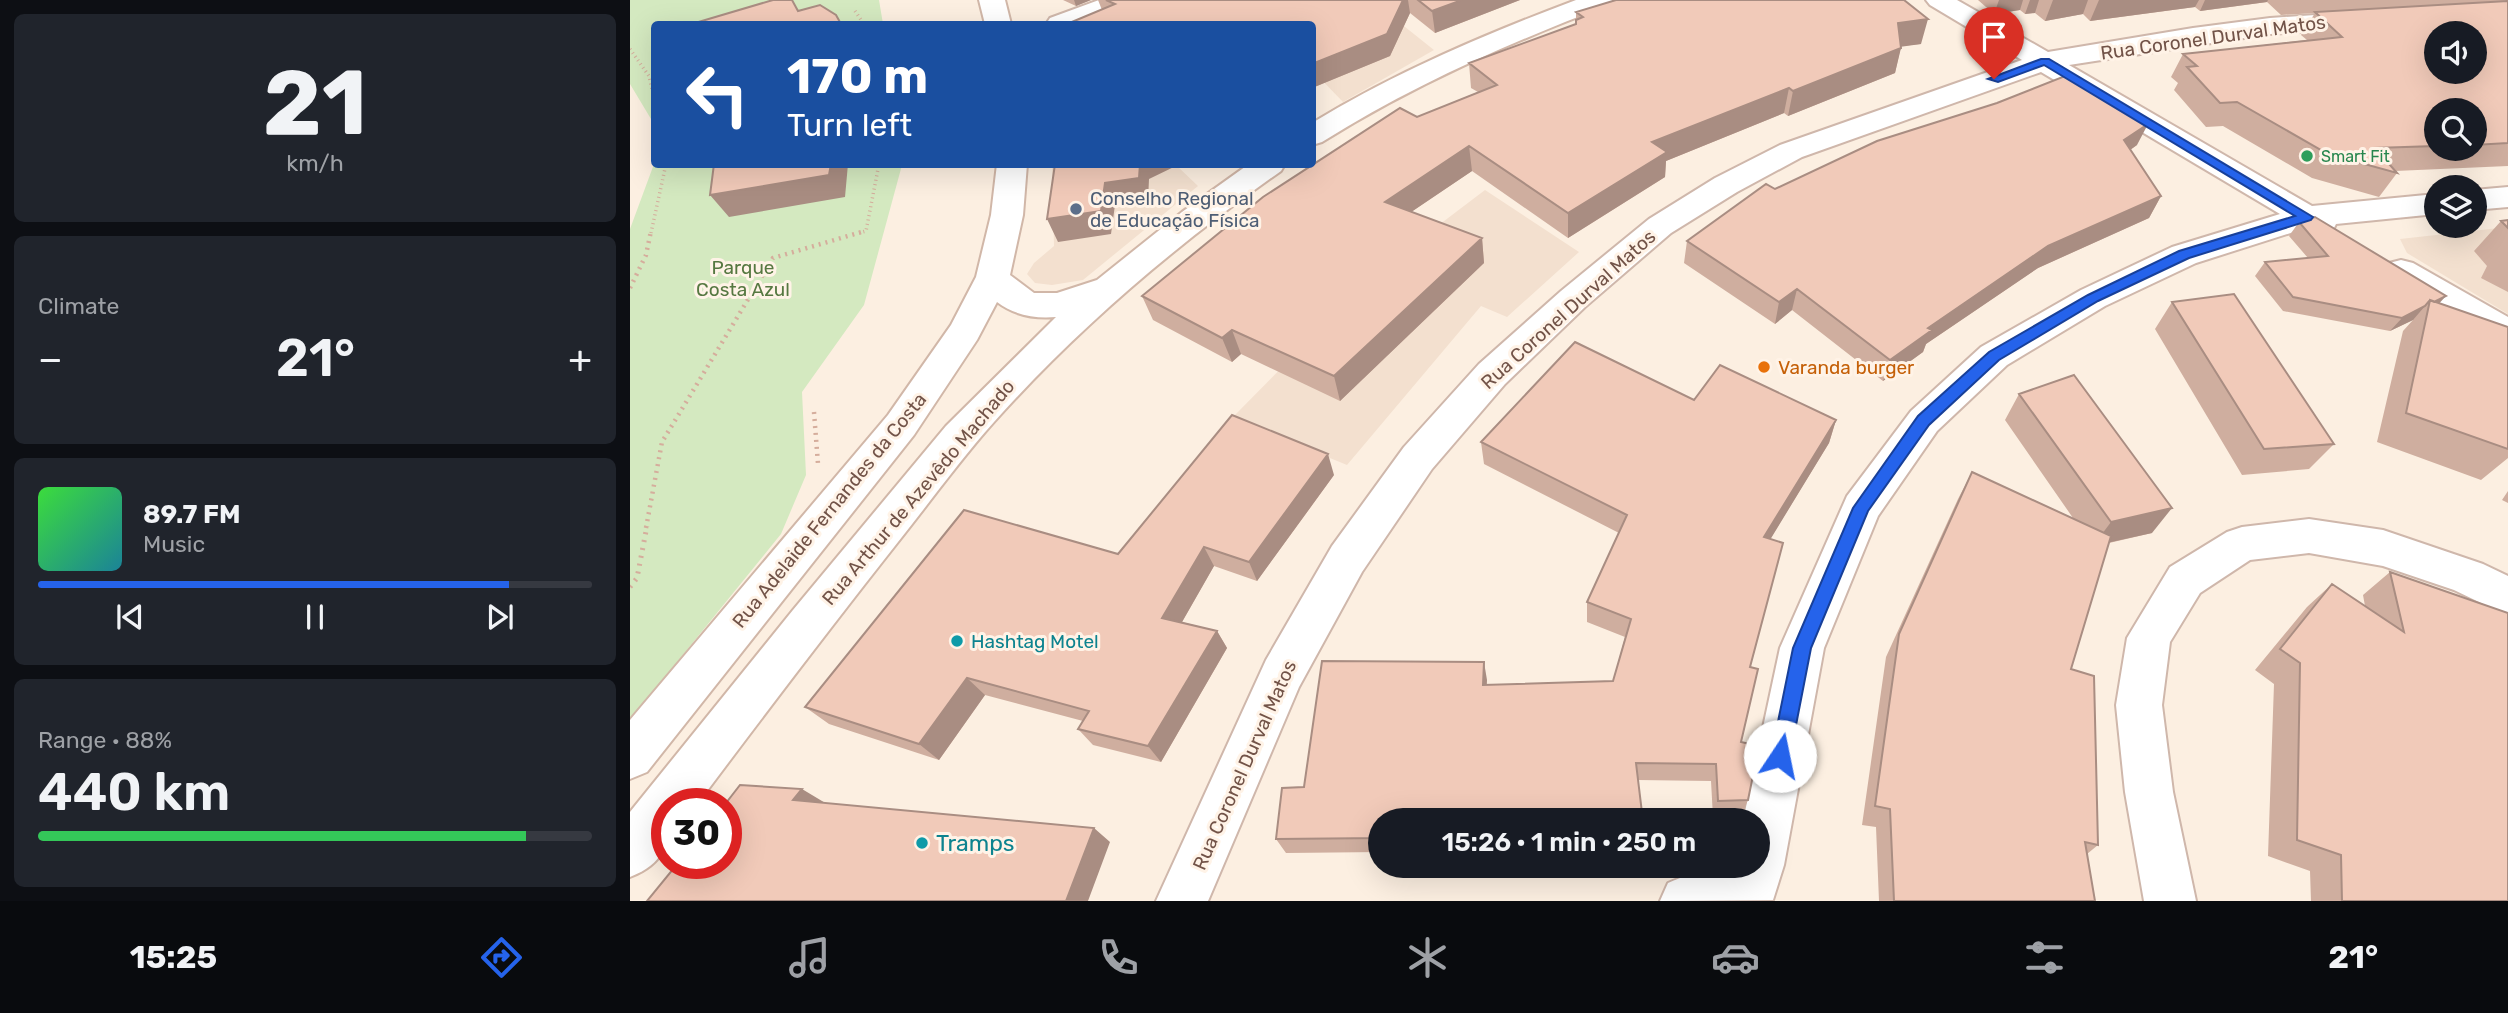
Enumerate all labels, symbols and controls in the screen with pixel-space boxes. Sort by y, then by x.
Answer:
pin [1964,7,2024,79]
street label: Rua Coronel Durval Matos [2099,10,2327,65]
icon: arrive [1975,18,2013,56]
map controls [2424,21,2487,238]
button: sound [2424,21,2487,84]
text: 170 m [787,47,928,105]
text: 21 [263,49,367,157]
icon: left [672,49,763,140]
button: search [2424,98,2487,161]
text: Turn left [787,106,912,144]
place label: Smart Fit [2321,147,2390,166]
marker: Smart Fit [2299,148,2315,164]
text: km/h [286,149,344,177]
button: layers [2424,175,2487,238]
place label: Conselho Regional de Educação Física [1090,187,1259,232]
marker: Conselho Regional de Educação Física [1068,201,1084,217]
street label: Rua Coronel Durval Matos [1476,225,1660,394]
park label: Parque Costa Azul [696,256,790,301]
text: Climate [38,292,119,320]
text: 21° [276,327,355,389]
text: − [38,336,63,382]
text: + [568,336,592,382]
place label: Varanda burger [1778,356,1915,379]
marker: Varanda burger [1756,359,1772,375]
street label: Rua Arthur de Azevêdo Machado [817,375,1019,610]
street label: Rua Adelaide Fernandes da Costa [727,388,931,632]
text: 89.7 FM [143,499,241,530]
text: Music [143,530,205,558]
icon: previous [111,598,149,636]
icon: pause [296,598,334,636]
icon: next [481,598,519,636]
place label: Hashtag Motel [971,630,1099,653]
marker: Hashtag Motel [949,633,965,649]
street label: Rua Coronel Durval Matos [1188,657,1301,874]
position arrow [1743,719,1817,793]
text: Range · 88% [38,726,172,754]
text: 440 km [38,761,230,823]
speed limit sign: 30 [651,788,742,879]
text: 15:26 · 1 min · 250 m [1442,827,1696,858]
place label: Tramps [936,829,1015,857]
marker: Tramps [914,835,930,851]
icon: directions [477,933,526,982]
icon: music [785,933,834,982]
icon: phone [1094,933,1143,982]
icon: climate [1403,933,1452,982]
icon: car [1711,933,1760,982]
icon: filters [2020,933,2069,982]
text: 15:25 [130,938,217,976]
text: 21° [2328,938,2378,976]

